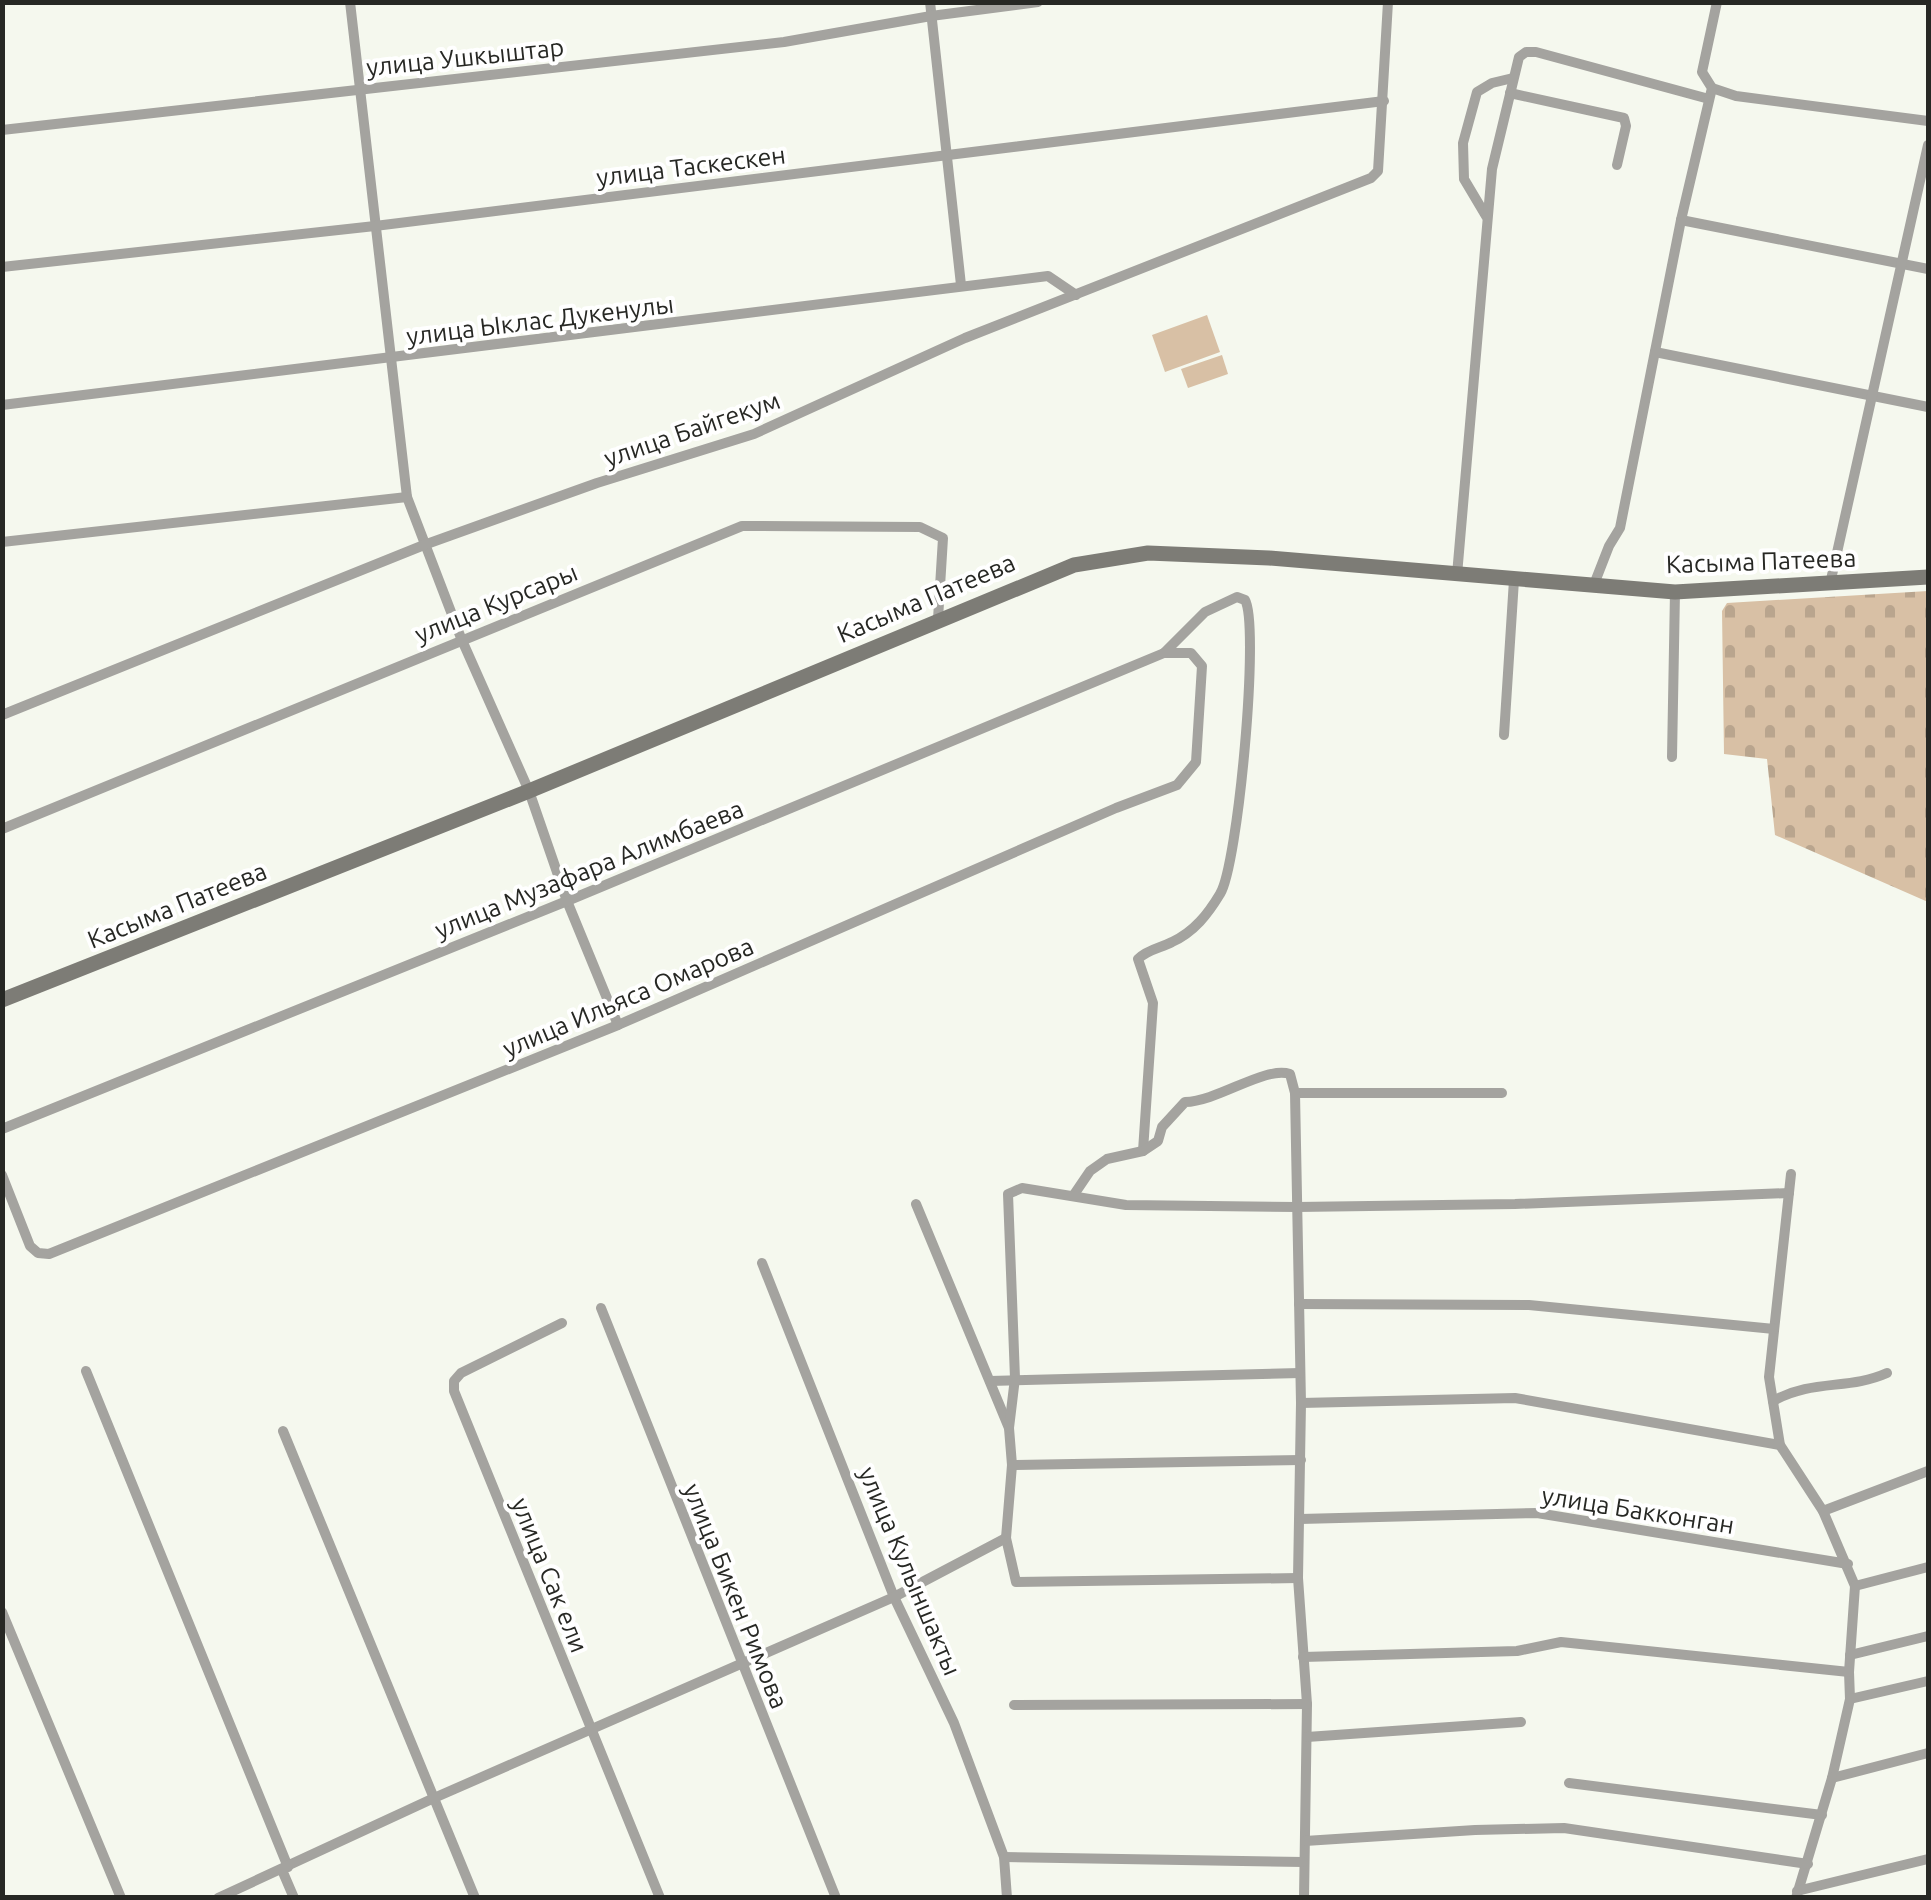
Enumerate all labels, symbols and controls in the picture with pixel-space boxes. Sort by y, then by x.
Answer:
street label: улица Ушкыштар [365,33,565,81]
street label: улица Таскескен [595,141,787,191]
street label: улица Ыклас Дукенулы [405,290,675,350]
street label: улица Байгекум [600,386,784,472]
street label: Касыма Патеева [1665,544,1857,578]
street label: Касыма Патеева [833,548,1019,648]
street label: улица Курсары [411,558,581,648]
street label: улица Музафара Алимбаева [431,794,747,944]
street label: Касыма Патеева [83,856,271,954]
street label: улица Ильяса Омарова [498,931,758,1063]
street label: улица Кулыншакты [853,1463,967,1679]
street label: улица Бикен Римова [678,1479,794,1713]
street label: улица Бакконган [1540,1481,1736,1539]
street label: улица Сак ели [506,1494,594,1656]

